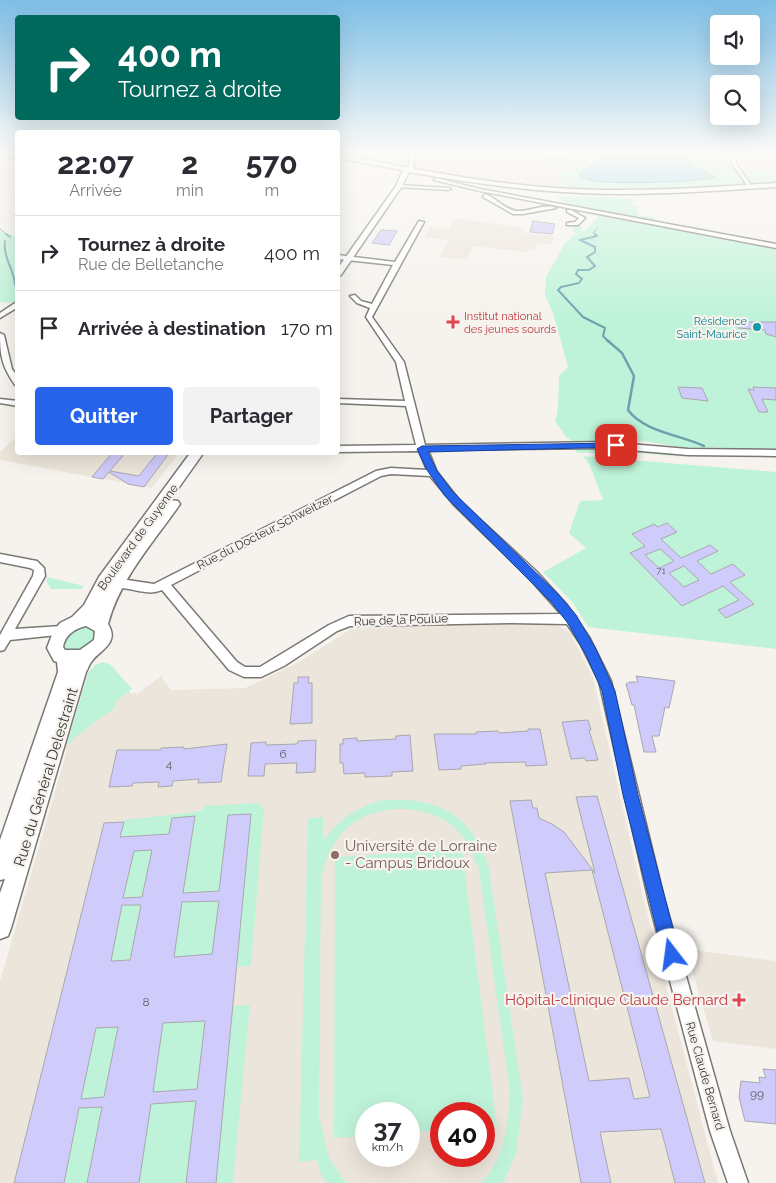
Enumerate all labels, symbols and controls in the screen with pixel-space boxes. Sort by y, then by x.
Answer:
map controls [710,15,760,125]
button: sound [710,15,760,65]
text: 400 m [118,34,222,75]
icon: right [35,35,100,100]
button: search [710,75,760,125]
text: Tournez à droite [118,76,282,102]
text: 22:07 [57,146,134,181]
text: 2 [181,146,198,181]
text: 570 [246,146,298,181]
text: Arrivée [69,181,122,200]
text: min [176,181,204,200]
text: m [264,181,279,200]
text: Tournez à droite [78,233,225,255]
icon: right [35,239,63,267]
text: 400 m [264,242,320,264]
text: Rue de Belletanche [78,255,224,274]
place label: Institut national des jeunes sourds [464,310,556,336]
icon: arrive [35,314,63,342]
marker: Institut national des jeunes sourds [446,315,460,329]
place label: Résidence Saint-Maurice [676,315,748,341]
text: Arrivée à destination [78,317,266,339]
text: 170 m [281,317,333,339]
marker: Résidence Saint-Maurice [751,321,763,333]
button: Quitter [35,387,173,445]
button: Partager [183,387,320,445]
pin [595,424,637,466]
icon: arrive [602,431,630,459]
street label: Boulevard de Guyenne [95,481,181,593]
street label: Rue du Docteur Schweitzer [195,491,336,573]
house number: 71 [656,565,667,576]
street label: Rue de la Poulue [354,611,448,629]
street label: Rue du Général Delestraint [10,685,82,869]
house number: 6 [279,747,287,761]
house number: 4 [166,757,173,771]
place label: Université de Lorraine - Campus Bridoux [345,837,497,872]
marker: Université de Lorraine - Campus Bridoux [329,849,341,861]
position arrow [645,928,697,980]
place label: Hôpital-clinique Claude Bernard [505,991,728,1009]
marker: Hôpital-clinique Claude Bernard [732,993,746,1007]
house number: 8 [142,995,150,1009]
street label: Rue Claude Bernard [683,1020,727,1132]
house number: 99 [750,1087,764,1101]
speed limit sign: 40 [430,1102,495,1167]
text: 37 [374,1113,401,1143]
text: km/h [372,1140,403,1154]

